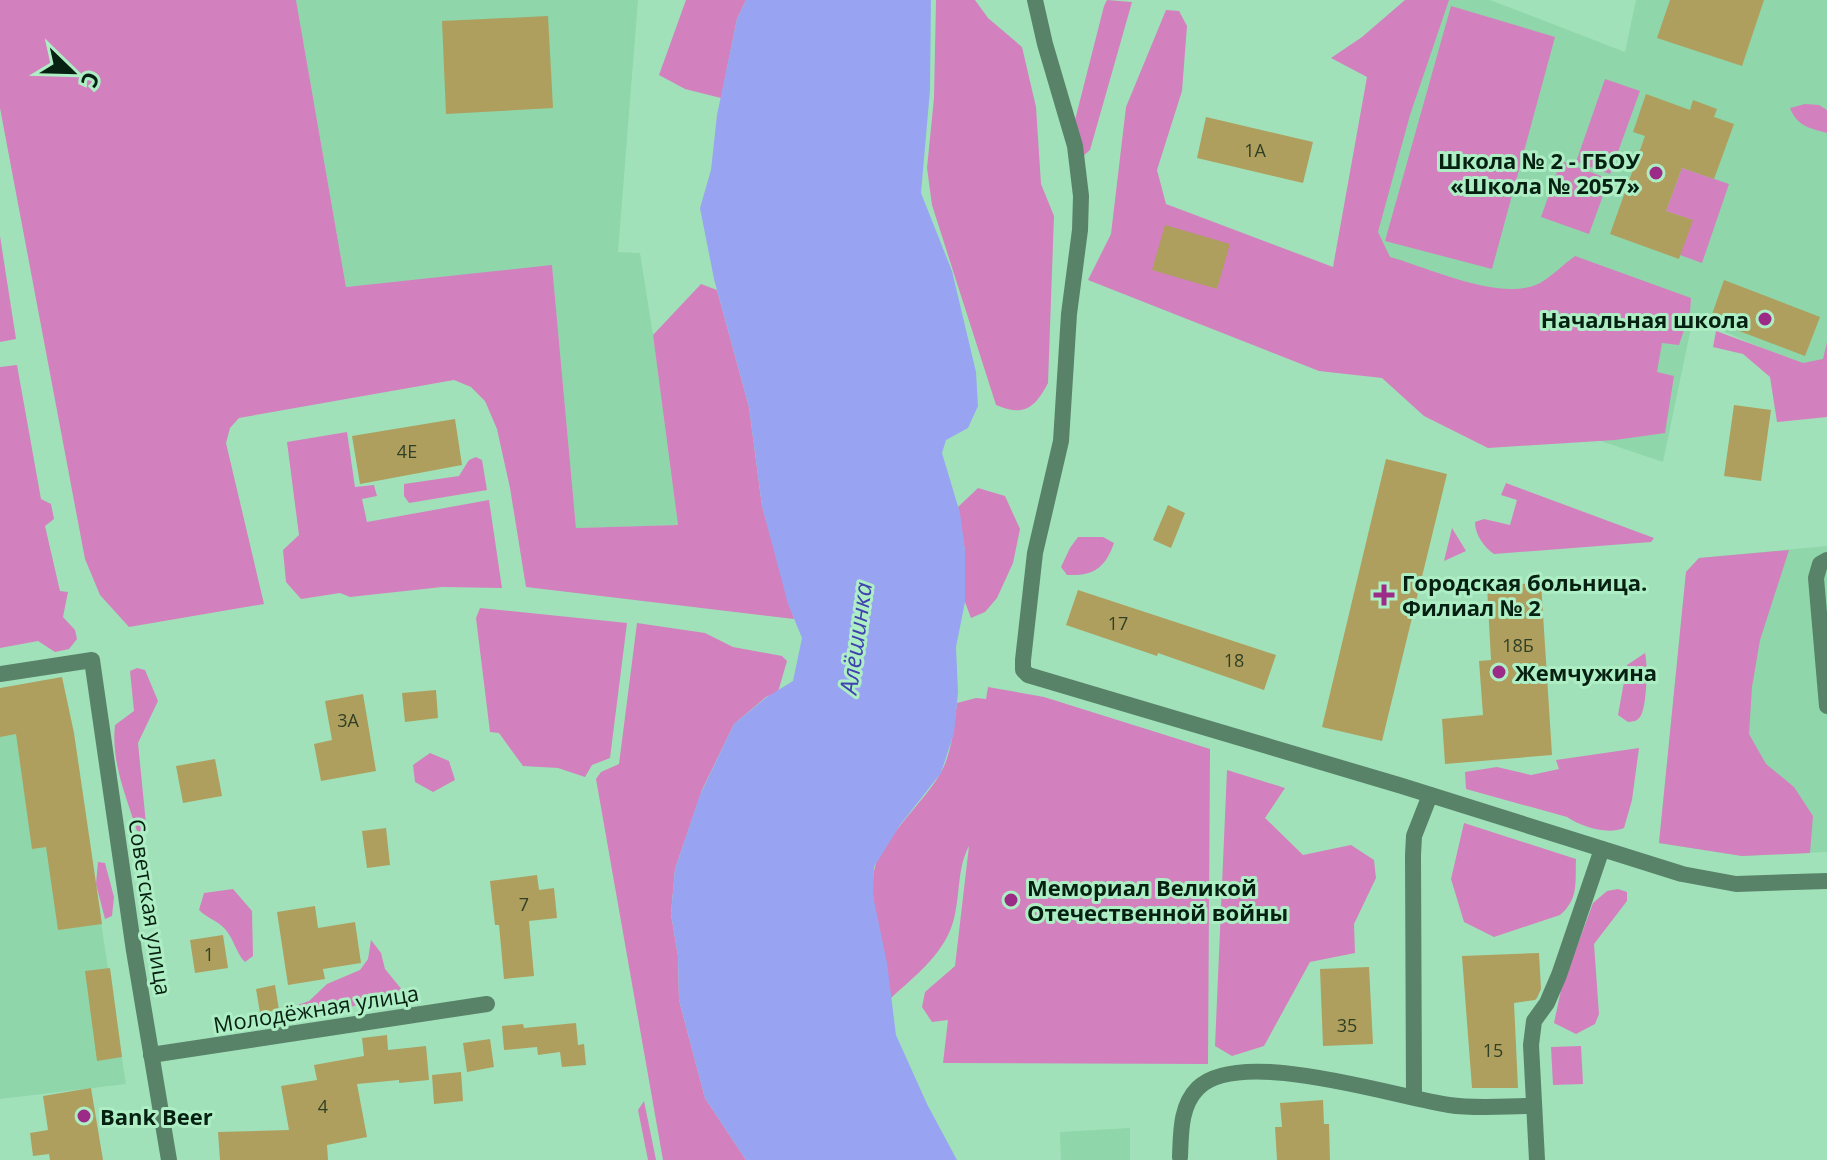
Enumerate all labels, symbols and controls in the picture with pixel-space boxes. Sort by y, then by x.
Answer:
north arrow [32,32,112,112]
text: С [75,68,108,93]
house number: 1А [1244,138,1266,162]
place label: Школа № 2 - ГБОУ «Школа № 2057» [1438,145,1640,200]
marker: Школа № 2 - ГБОУ «Школа № 2057» [1647,164,1665,182]
place label: Начальная школа [1541,304,1749,334]
marker: Начальная школа [1756,310,1774,328]
house number: 4Е [397,439,417,463]
place label: Городская больница. Филиал № 2 [1402,567,1647,622]
water label: Алёшинка [831,580,879,698]
marker: Городская больница. Филиал № 2 [1373,584,1395,606]
house number: 17 [1108,611,1128,635]
house number: 18Б [1502,633,1534,657]
house number: 18 [1224,648,1244,672]
place label: Жемчужина [1515,657,1657,687]
marker: Жемчужина [1490,663,1508,681]
house number: 3А [337,708,359,732]
street label: Советская улица [122,817,180,997]
place label: Мемориал Великой Отечественной войны [1027,872,1288,927]
marker: Мемориал Великой Отечественной войны [1002,891,1020,909]
house number: 7 [519,892,529,916]
house number: 1 [204,942,214,966]
street label: Молодёжная улица [211,977,421,1039]
house number: 35 [1337,1013,1357,1037]
house number: 15 [1483,1038,1503,1062]
house number: 4 [318,1094,328,1118]
place label: Bank Beer [100,1101,213,1131]
marker: Bank Beer [75,1107,93,1125]

